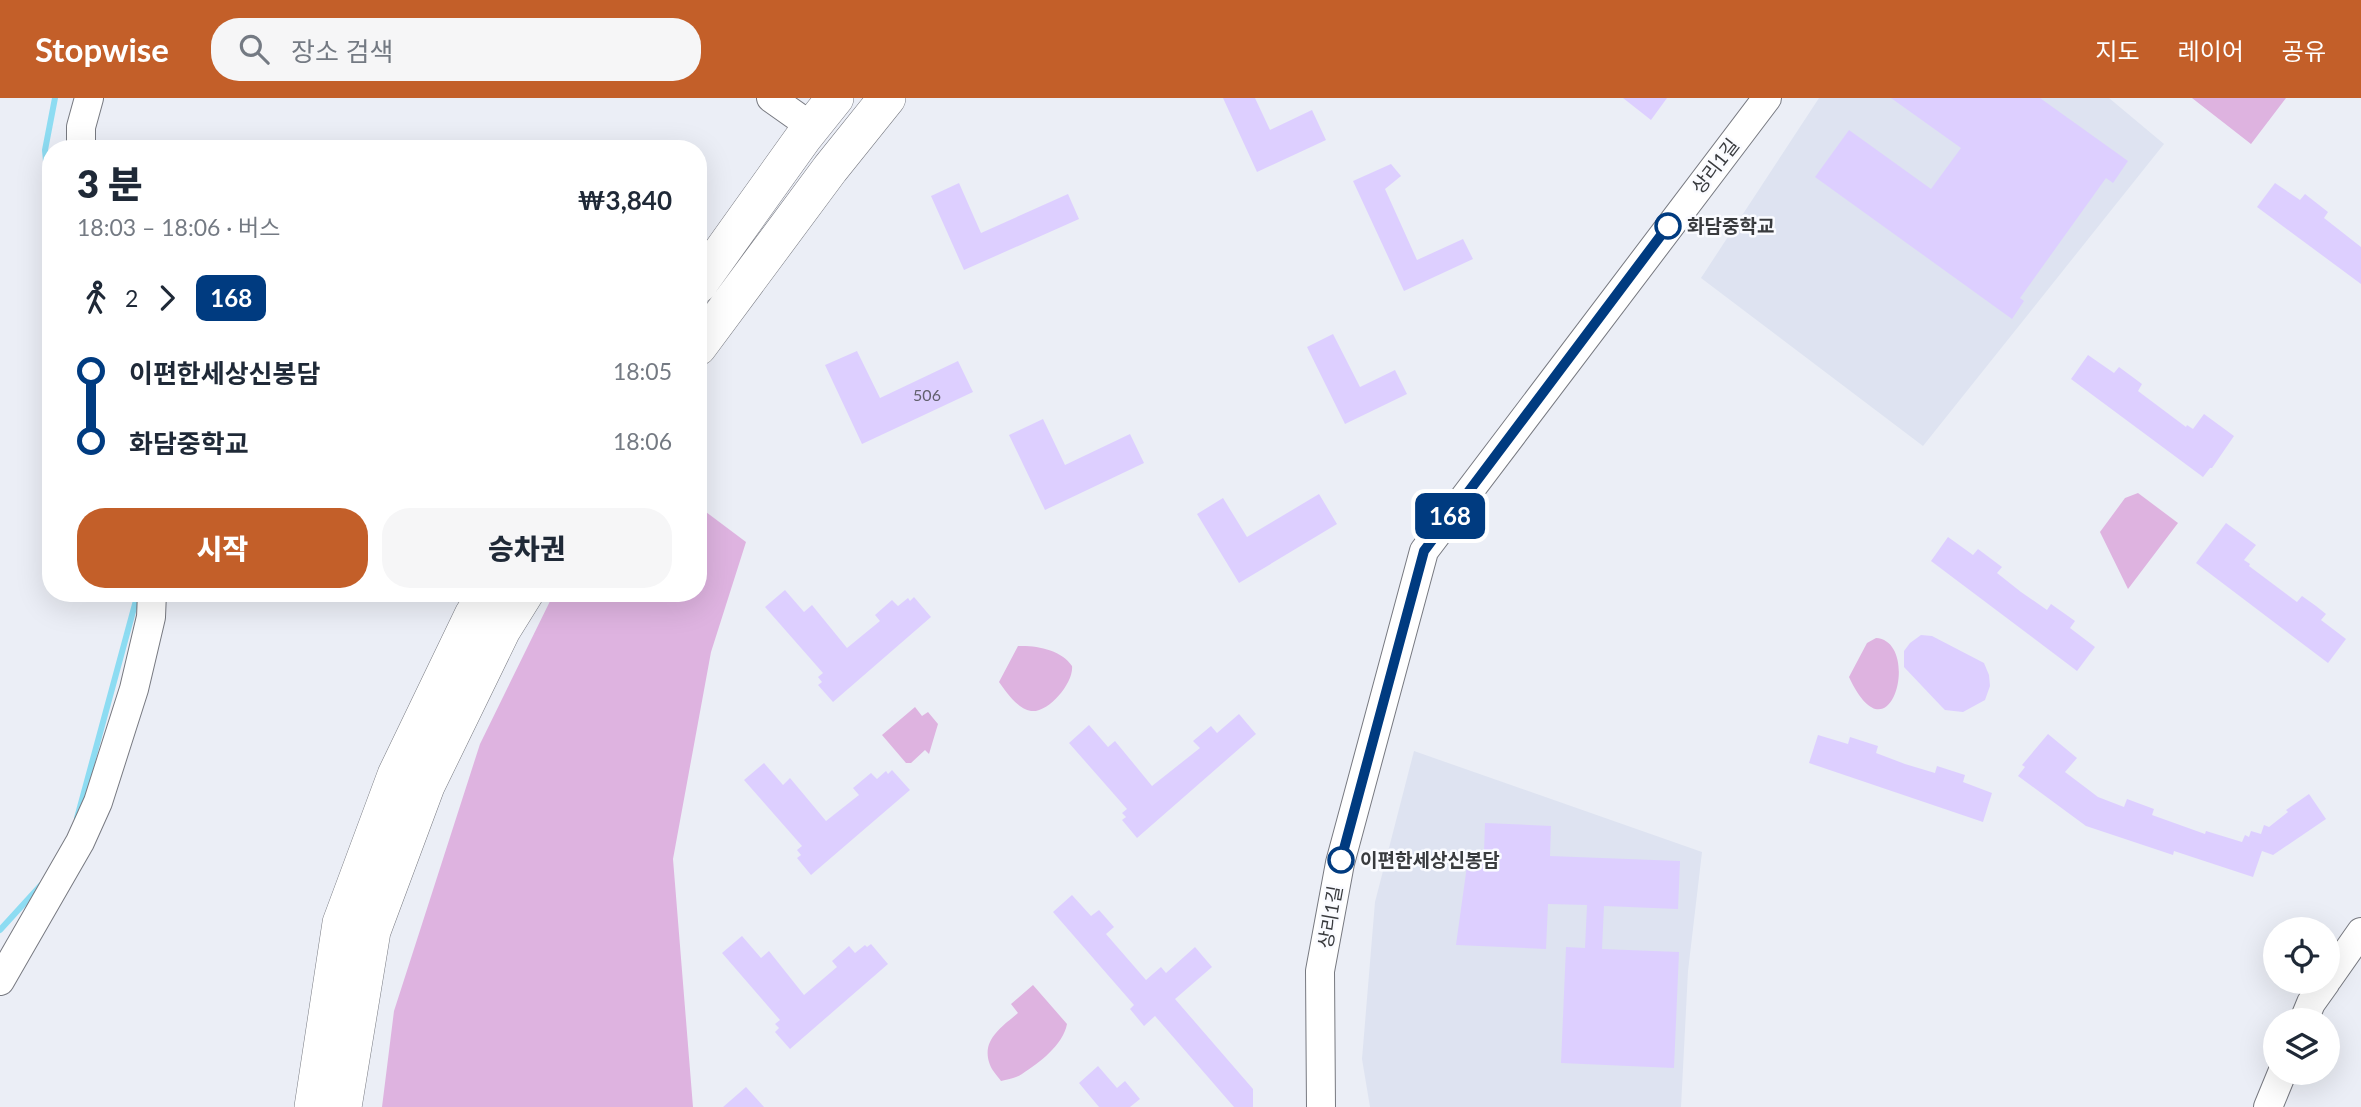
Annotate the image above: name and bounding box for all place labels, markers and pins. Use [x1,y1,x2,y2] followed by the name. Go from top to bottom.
[1655,213,1681,239] marker: 화담중학교
[1687,214,1774,237] place label: 화담중학교
[1328,847,1354,873] marker: 이편한세상신봉담
[1360,848,1500,871] place label: 이편한세상신봉담

